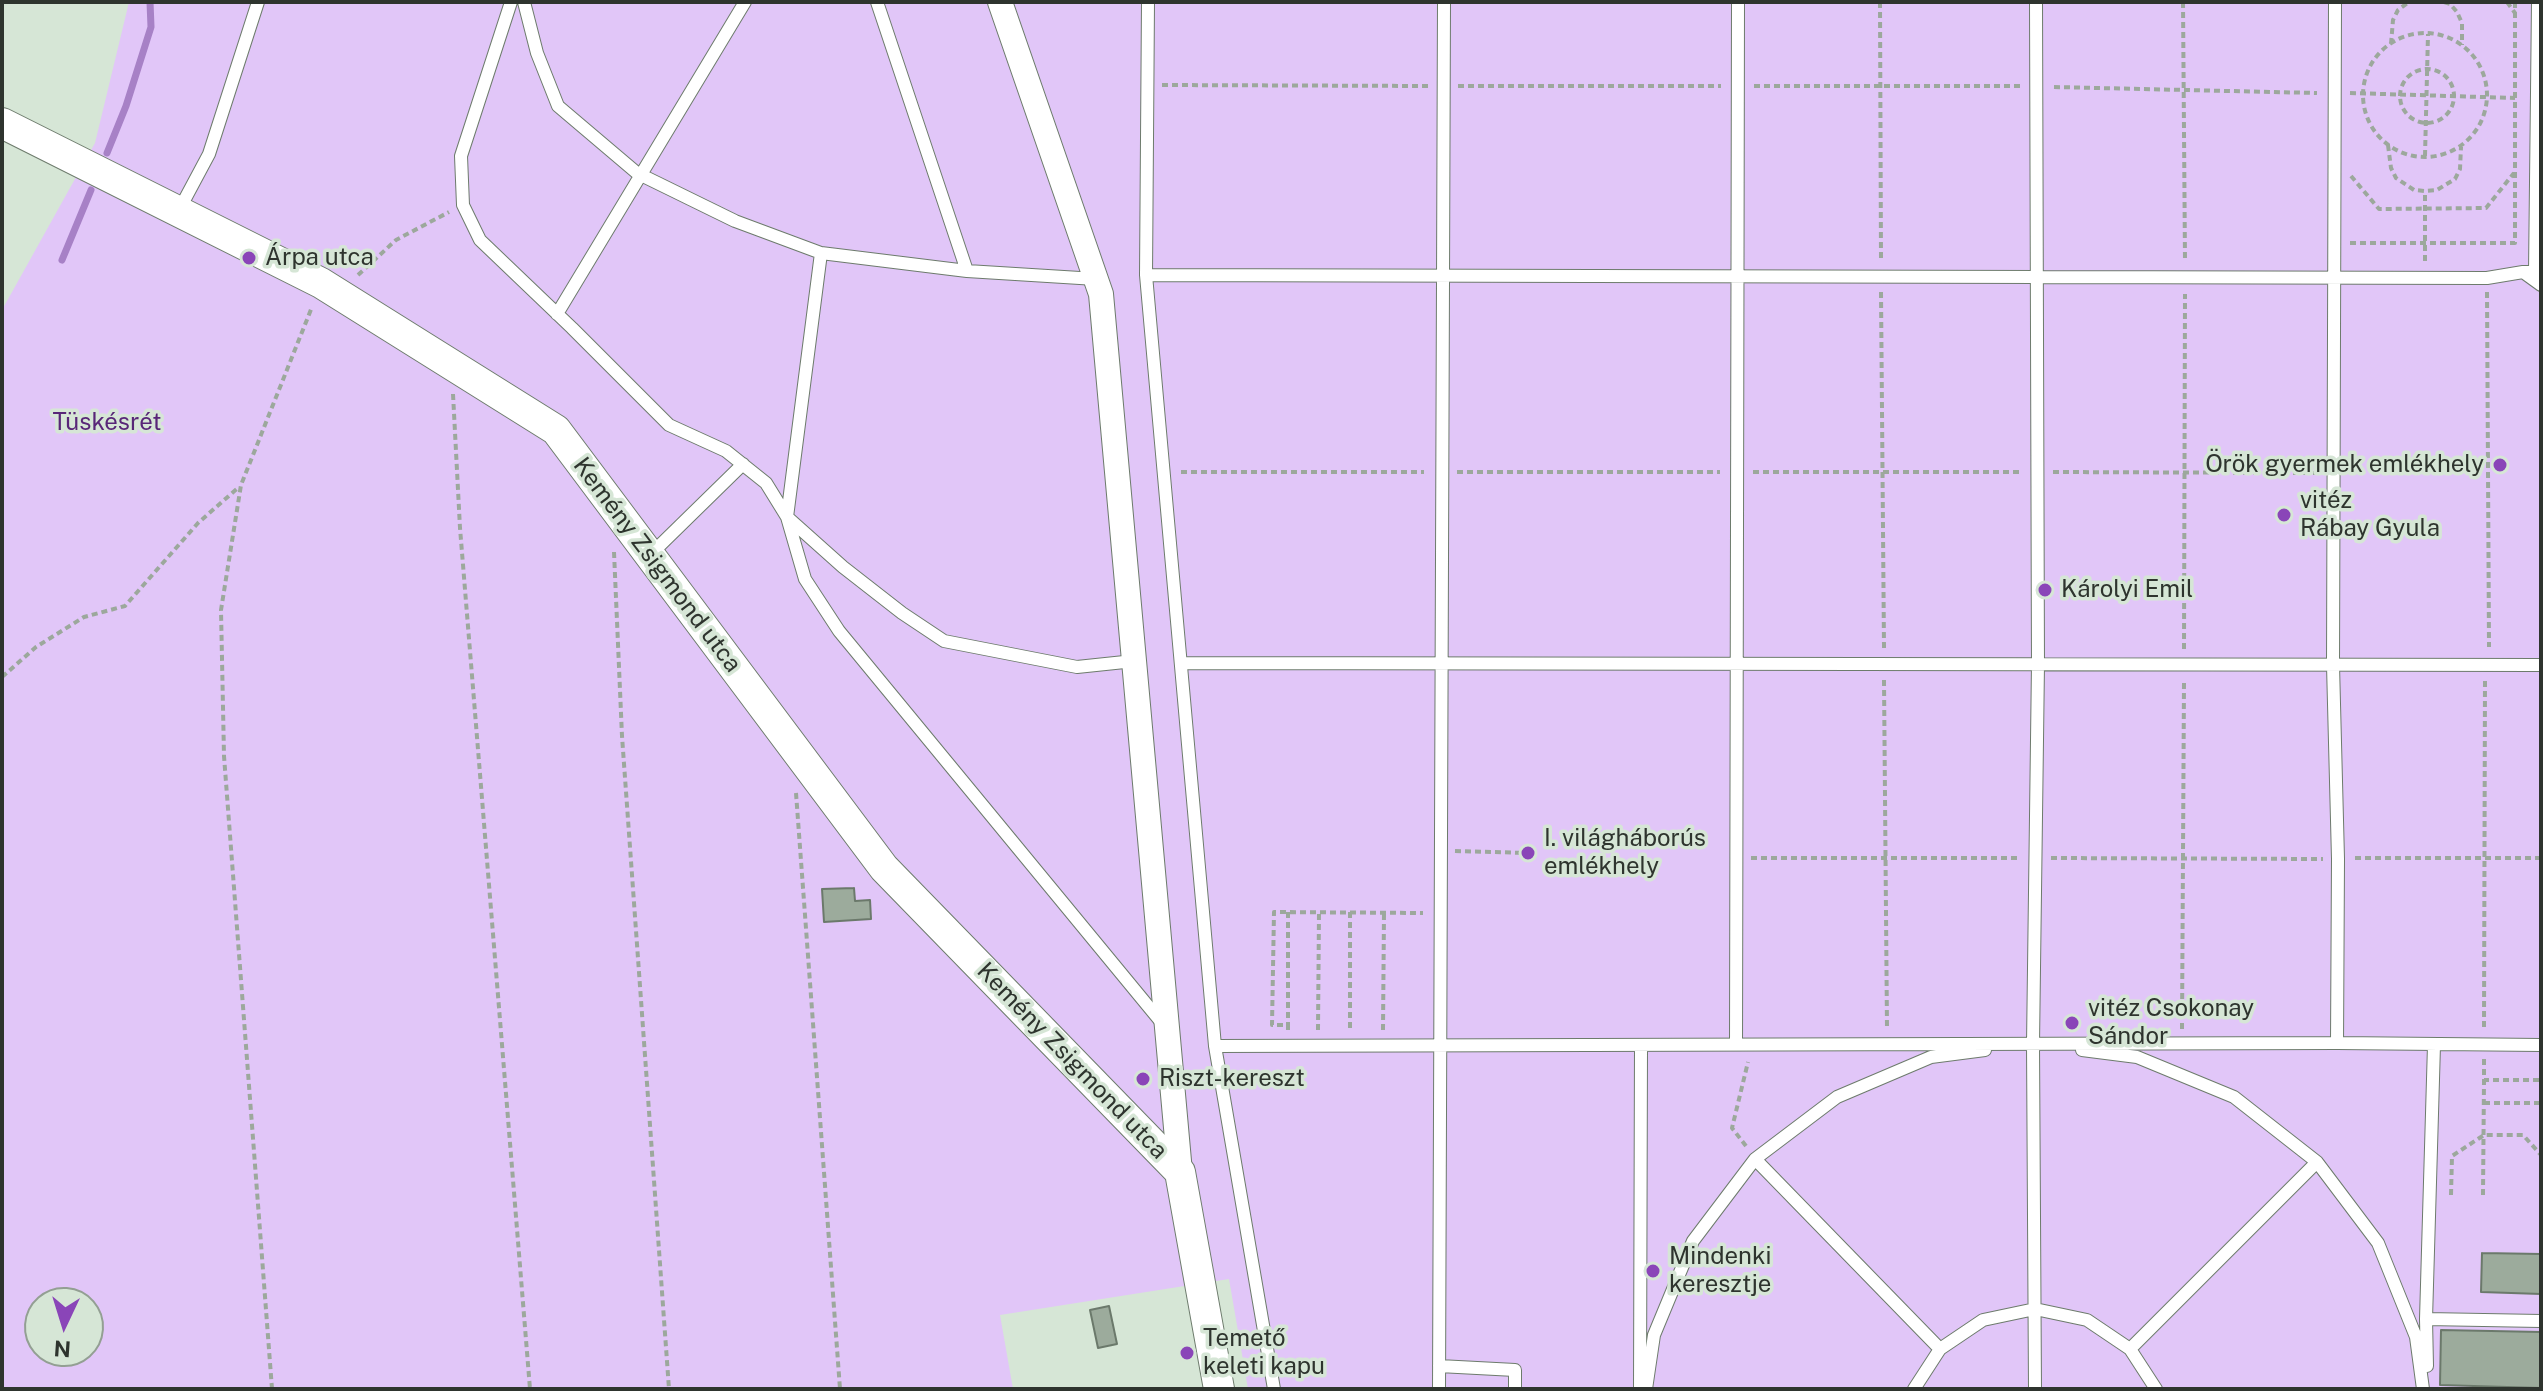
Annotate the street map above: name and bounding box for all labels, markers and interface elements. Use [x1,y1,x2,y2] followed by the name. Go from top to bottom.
[265,244,374,272] place label: Árpa utca
[240,249,258,267] marker: Árpa utca
[52,409,162,437] park label: Tüskésrét
[2205,451,2484,479] place label: Örök gyermek emlékhely
[567,452,747,678] street label: Kemény Zsigmond utca
[2491,456,2509,474] marker: Örök gyermek emlékhely
[2300,487,2440,543] place label: vitéz Rábay Gyula
[2275,506,2293,524] marker: vitéz Rábay Gyula
[2061,576,2193,604] place label: Károlyi Emil
[2036,581,2054,599] marker: Károlyi Emil
[1544,825,1706,881] place label: I. világháborús emlékhely
[1519,844,1537,862] marker: I. világháborús emlékhely
[971,957,1173,1165] street label: Kemény Zsigmond utca
[2088,995,2254,1051] place label: vitéz Csokonay Sándor
[2063,1014,2081,1032] marker: vitéz Csokonay Sándor
[1159,1065,1305,1093] place label: Riszt-kereszt
[1134,1070,1152,1088] marker: Riszt-kereszt
[1669,1243,1771,1299] place label: Mindenki keresztje
[1644,1262,1662,1280] marker: Mindenki keresztje
[24,1287,104,1367] north arrow
[1203,1325,1325,1381] place label: Temető keleti kapu
[53,1335,72,1363] text: N
[1178,1344,1196,1362] marker: Temető keleti kapu

